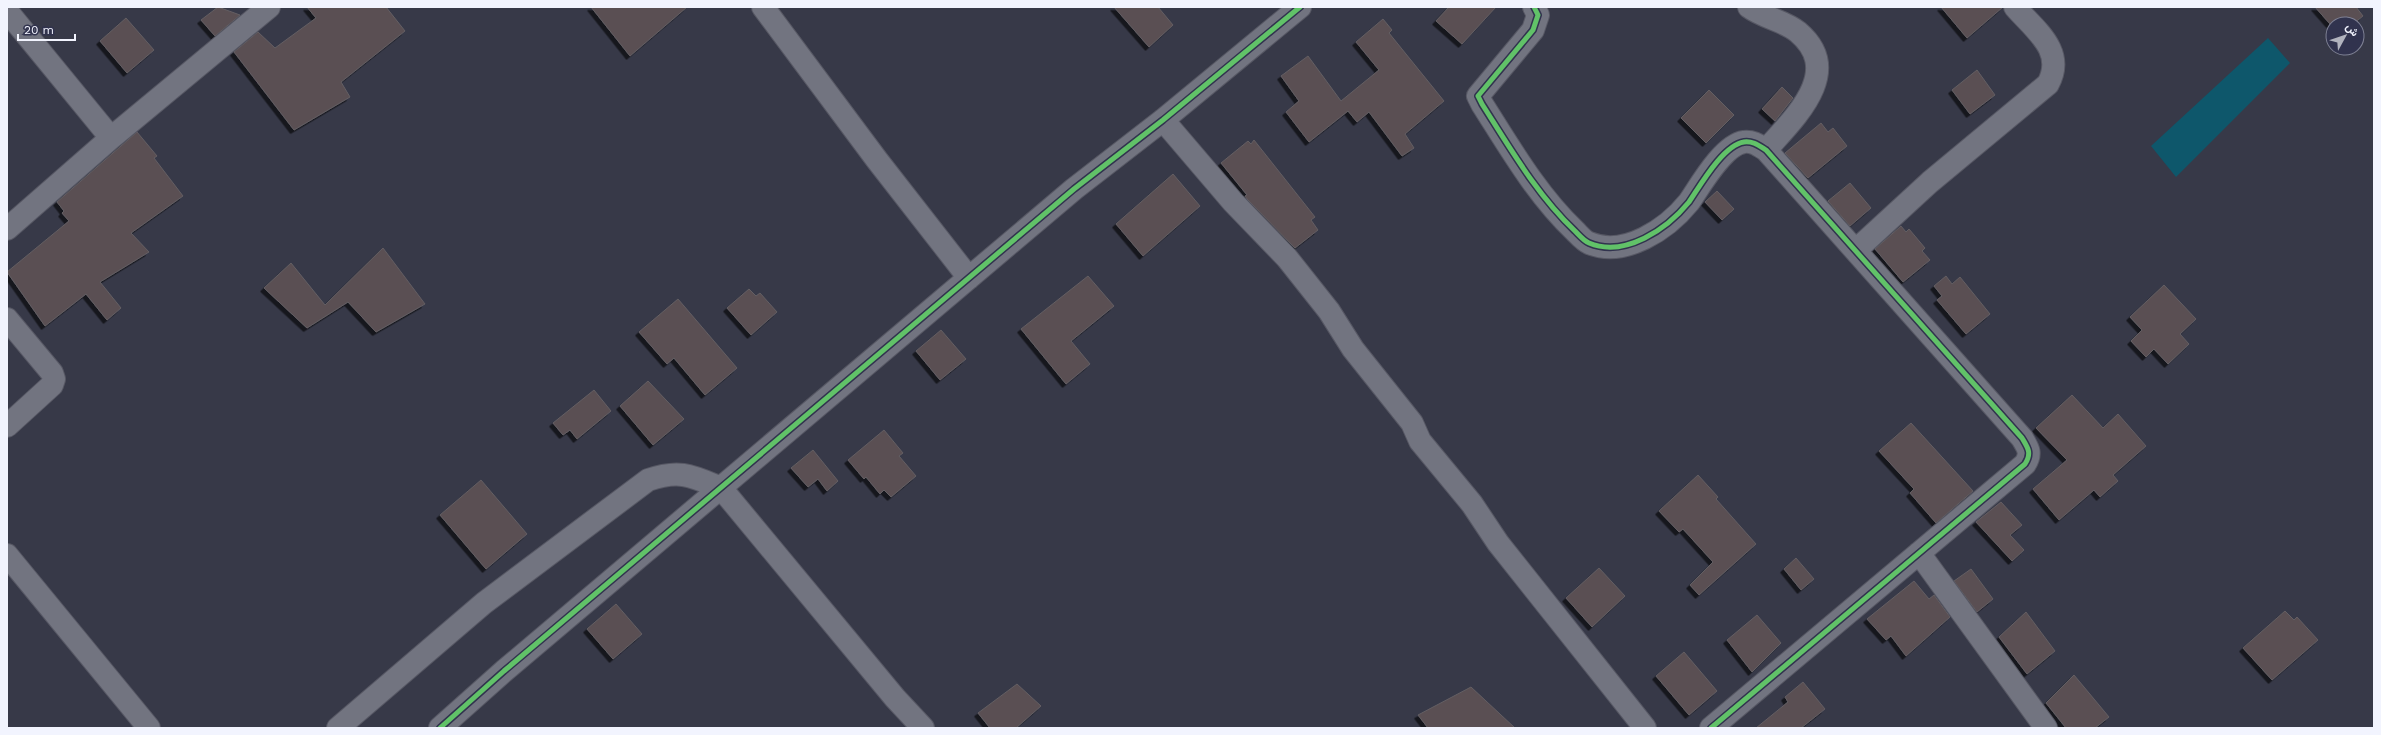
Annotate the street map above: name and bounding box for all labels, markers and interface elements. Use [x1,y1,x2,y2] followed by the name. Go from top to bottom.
[18,16,75,42] scale bar
[2325,16,2365,56] north arrow
[2343,21,2362,39] text: ش
[24,23,54,37] text: 20 m

